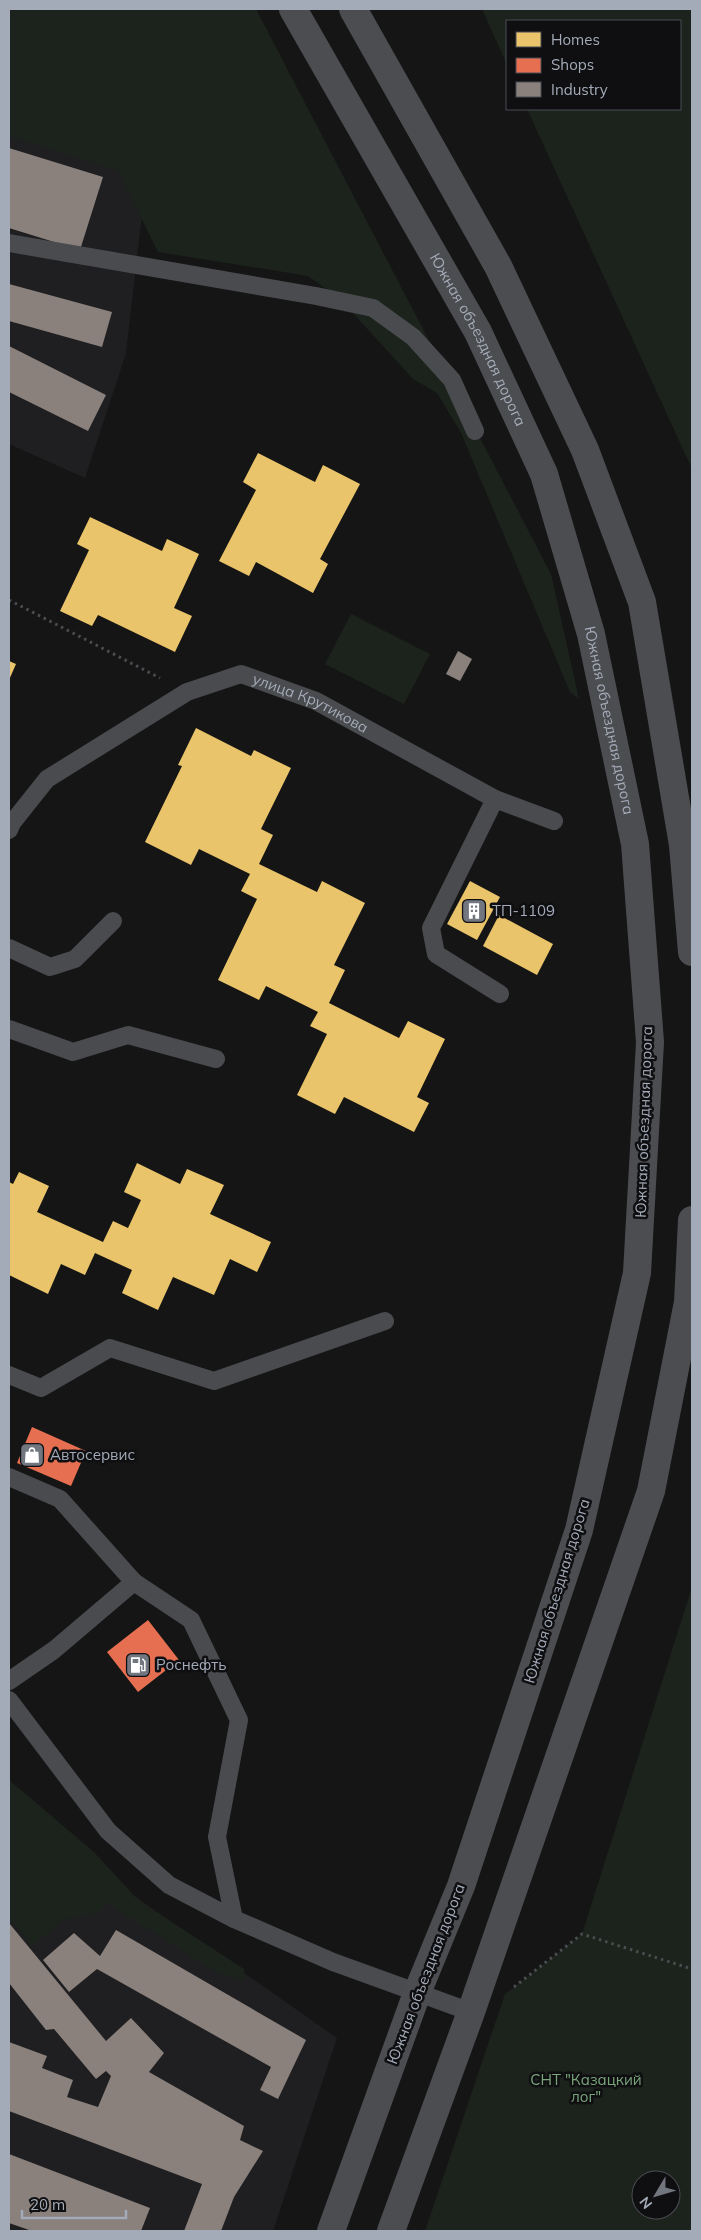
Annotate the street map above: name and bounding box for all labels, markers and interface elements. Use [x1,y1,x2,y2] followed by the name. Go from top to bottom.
[506,20,681,110] legend
[551,30,600,49] text: Homes
[551,55,594,74] text: Shops
[551,80,608,99] text: Industry
[426,250,530,429] street label: Южная объездная дорога
[581,624,639,816] street label: Южная объездная дорога
[250,669,372,737] street label: улица Крутикова
[461,898,487,924] building icon: ТП-1109
[492,901,555,920] place label: ТП-1109
[631,1026,656,1218] street label: Южная объездная дорога
[19,1442,45,1468] shop icon: Автосервис
[50,1445,135,1464] place label: Автосервис
[519,1496,594,1685] street label: Южная объездная дорога
[125,1652,151,1678] fuel station icon: Роснефть
[156,1655,226,1674] place label: Роснефть
[382,1881,469,2067] street label: Южная объездная дорога
[530,2070,642,2106] park label: СНТ "Казацкий лог"
[631,2170,681,2220] north arrow
[22,2188,126,2220] scale bar
[635,2193,656,2213] text: N
[30,2195,65,2214] text: 20 m

